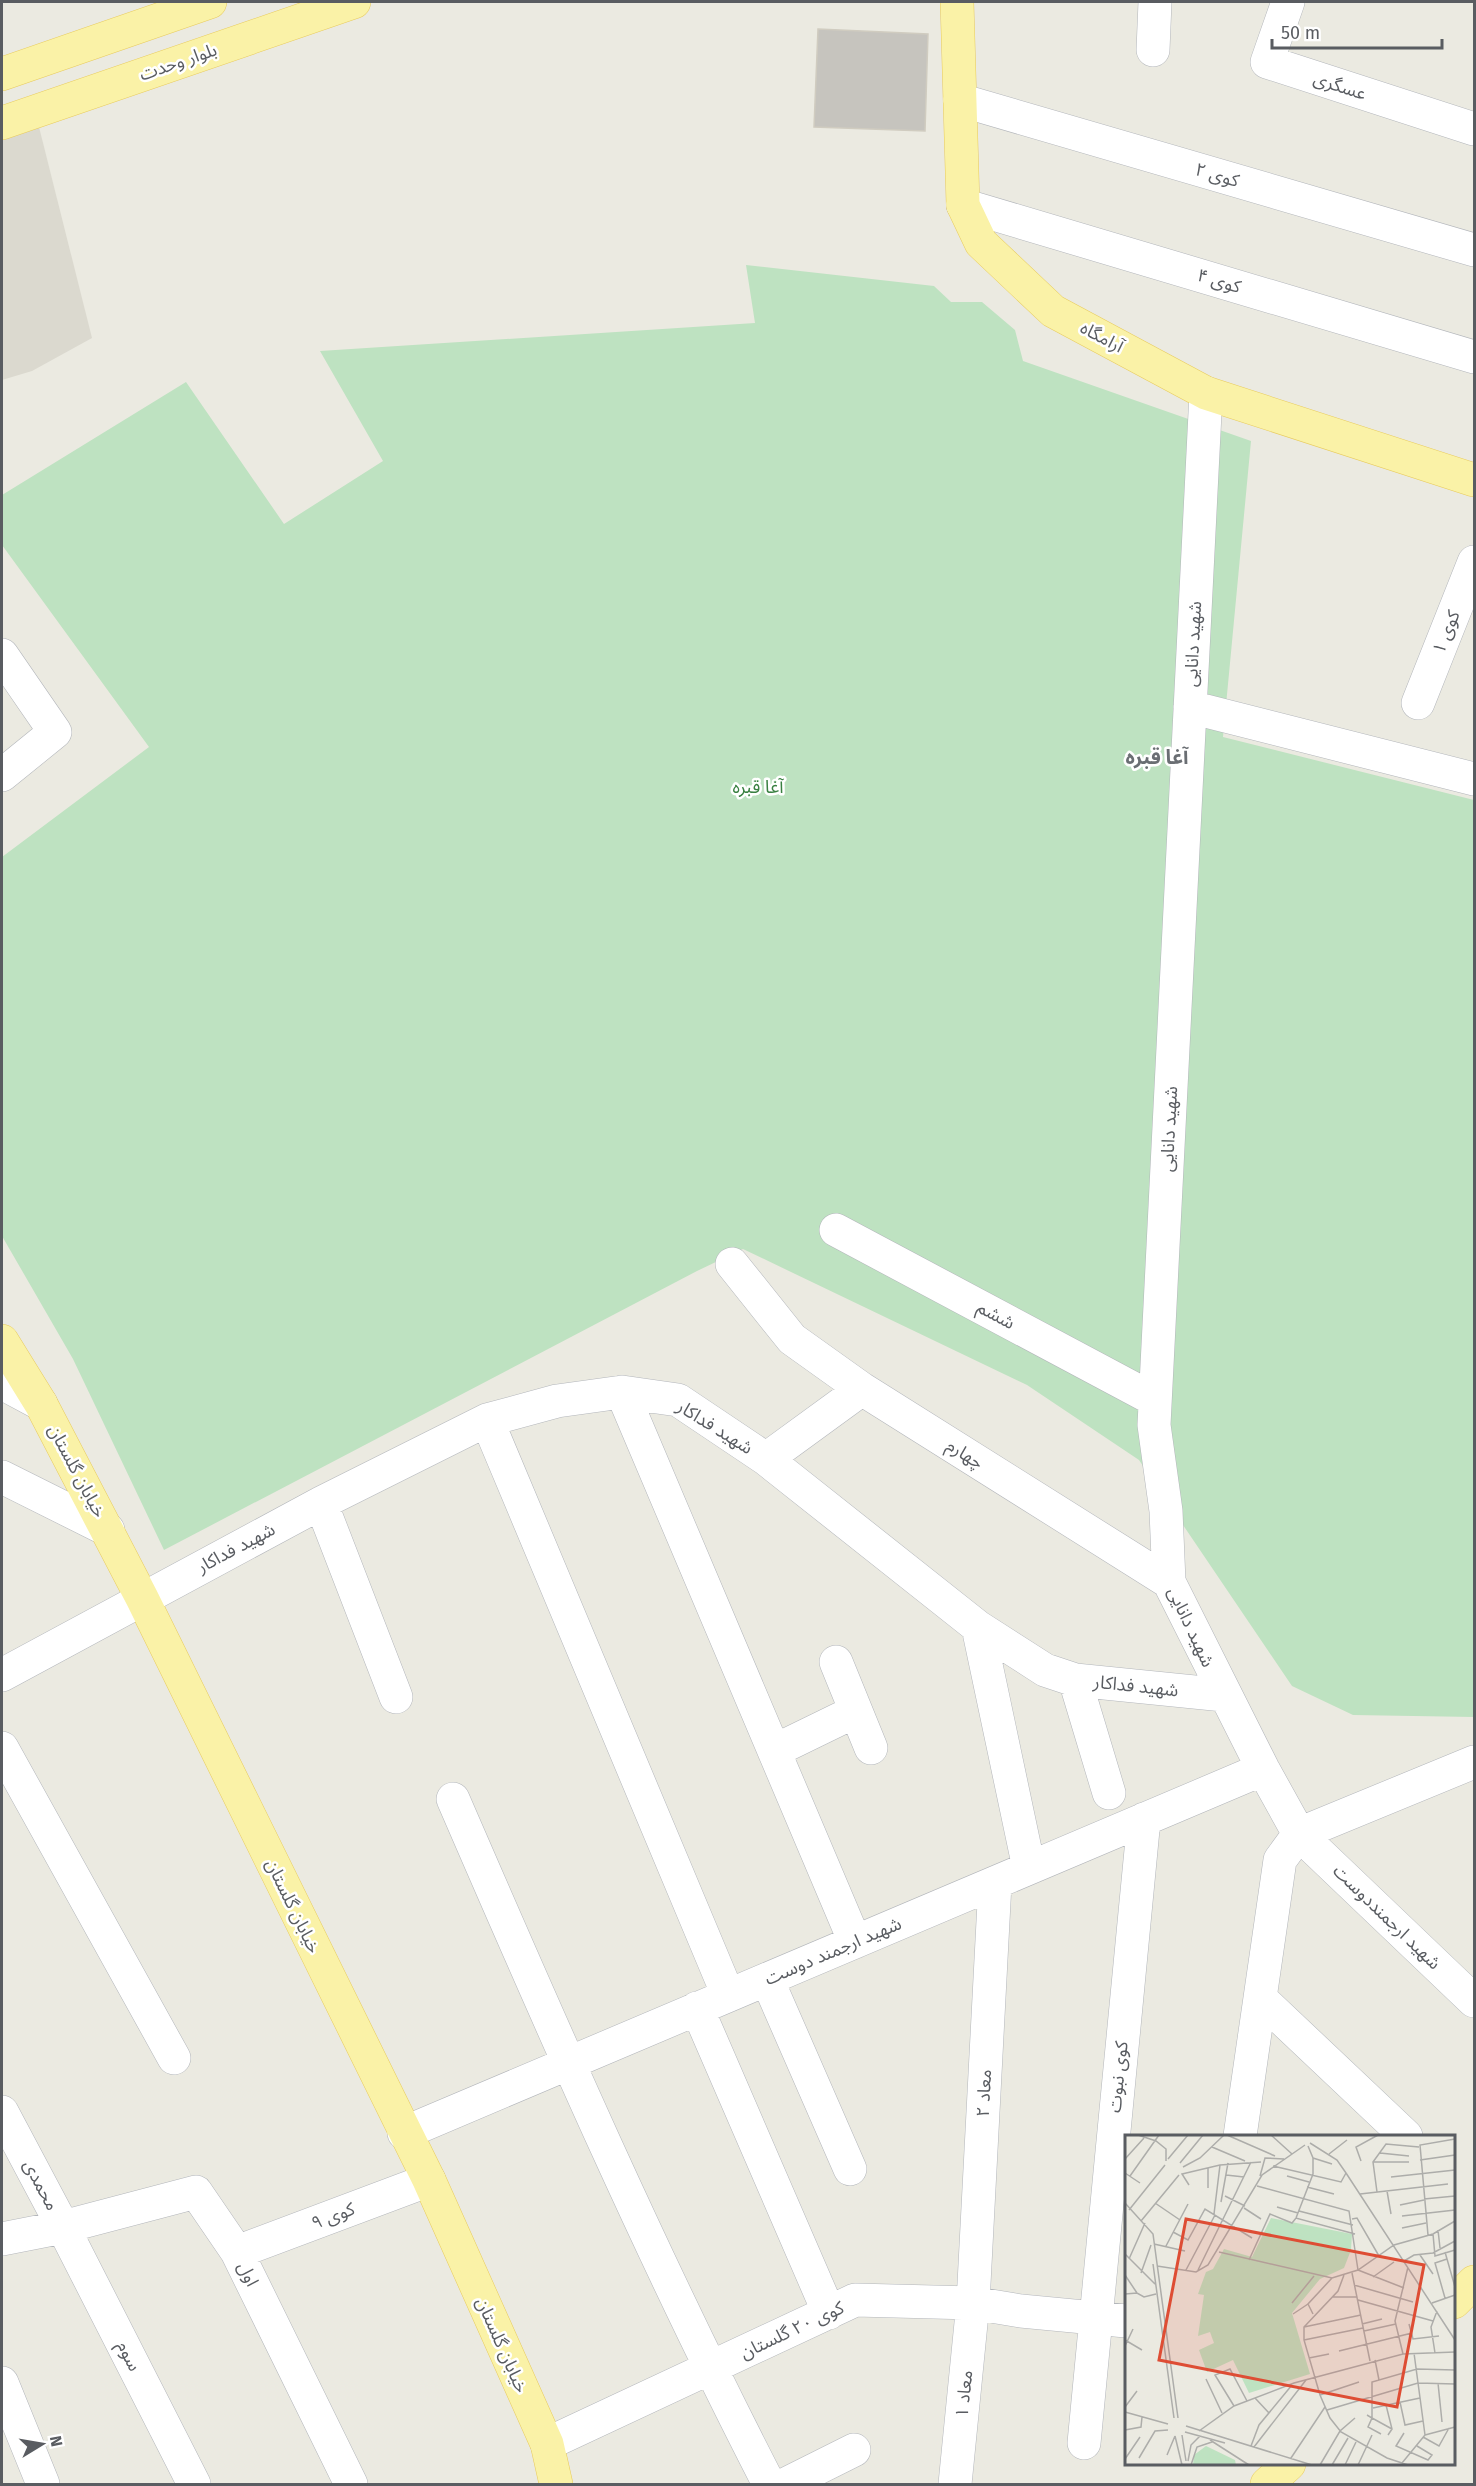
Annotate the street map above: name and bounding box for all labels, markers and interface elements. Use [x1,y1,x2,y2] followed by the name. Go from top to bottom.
[1272,12,1442,50] scale bar
[1281,22,1320,44] text: 50 m
[136,38,220,86] street label: بلوار وحدت
[1311,67,1369,105] street label: عسگری
[1192,158,1242,192] street label: کوی ۲
[1194,264,1244,298] street label: کوی ۴
[1077,317,1128,358] street label: آرامگاه
[1180,601,1206,687] street label: شهید دانایی
[1427,607,1465,657] street label: کوی ۱
[1125,745,1189,769] district label: آغا قبره
[732,776,784,798] park label: آغا قبره
[1156,1086,1182,1172] street label: شهید دانایی
[972,1296,1019,1336] street label: ششم
[672,1394,757,1459] street label: شهید فداکار
[43,1421,111,1521] street label: خیابان گلستان
[941,1434,988,1476] street label: چهارم
[192,1518,279,1578] street label: شهید فداکار
[1163,1583,1219,1671] street label: شهید دانایی
[1091,1670,1180,1701] street label: شهید فداکار
[261,1855,325,1957] street label: خیابان گلستان
[1328,1860,1446,1974] street label: شهید ارجمنددوست
[761,1912,905,1990] street label: شهید ارجمند دوست
[1103,2040,1133,2114] street label: کوی نبوت
[972,2069,996,2117] street label: معاد ۲
[1125,2135,1455,2465] inset map
[18,2156,64,2214] street label: محمدی
[308,2198,358,2234] street label: کوی ۹
[233,2258,263,2290] street label: اول
[471,2294,533,2396] street label: خیابان گلستان
[737,2296,848,2364] street label: کوی ۲۰ گلستان
[109,2337,146,2376] street label: سوم
[951,2369,977,2419] street label: معاد ۱
[12,2414,72,2474] north arrow
[46,2434,67,2448] text: N

